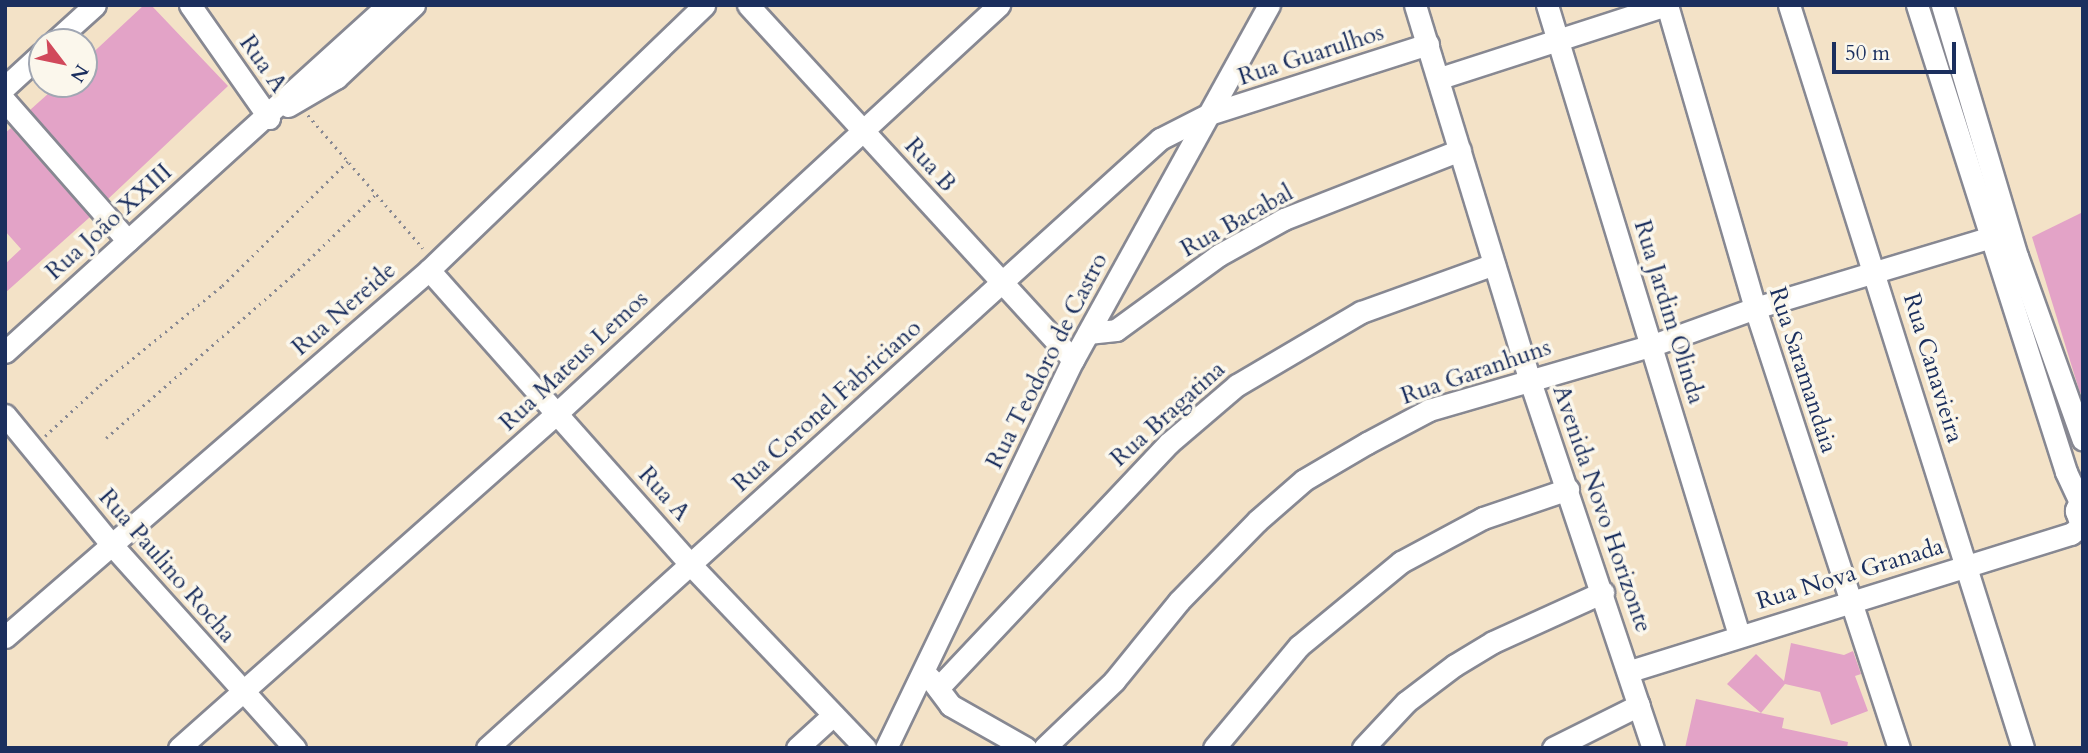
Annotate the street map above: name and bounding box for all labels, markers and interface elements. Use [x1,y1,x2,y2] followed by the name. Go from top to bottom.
[1235,18,1387,92] street label: Rua Guarulhos
[28,28,98,98] north arrow
[1836,28,1960,72] scale bar
[233,30,293,98] street label: Rua A
[1845,39,1890,68] text: 50 m
[64,59,95,87] text: N
[898,132,962,198] street label: Rua B
[40,158,178,286] street label: Rua João XXIII
[1176,178,1298,264] street label: Rua Bacabal
[1627,217,1711,407] street label: Rua Jardim Olinda
[980,248,1114,474] street label: Rua Teodoro de Castro
[286,256,402,362] street label: Rua Nereide
[1763,283,1843,457] street label: Rua Saramandaia
[494,285,654,437] street label: Rua Mateus Lemos
[1897,290,1969,446] street label: Rua Canavieira
[727,314,927,498] street label: Rua Coronel Fabriciano
[1397,333,1555,411] street label: Rua Garanhuns
[1105,355,1231,473] street label: Rua Bragatina
[1546,382,1658,636] street label: Avenida Novo Horizonte
[632,461,696,527] street label: Rua A
[92,483,242,649] street label: Rua Paulino Rocha
[1753,532,1947,616] street label: Rua Nova Granada

